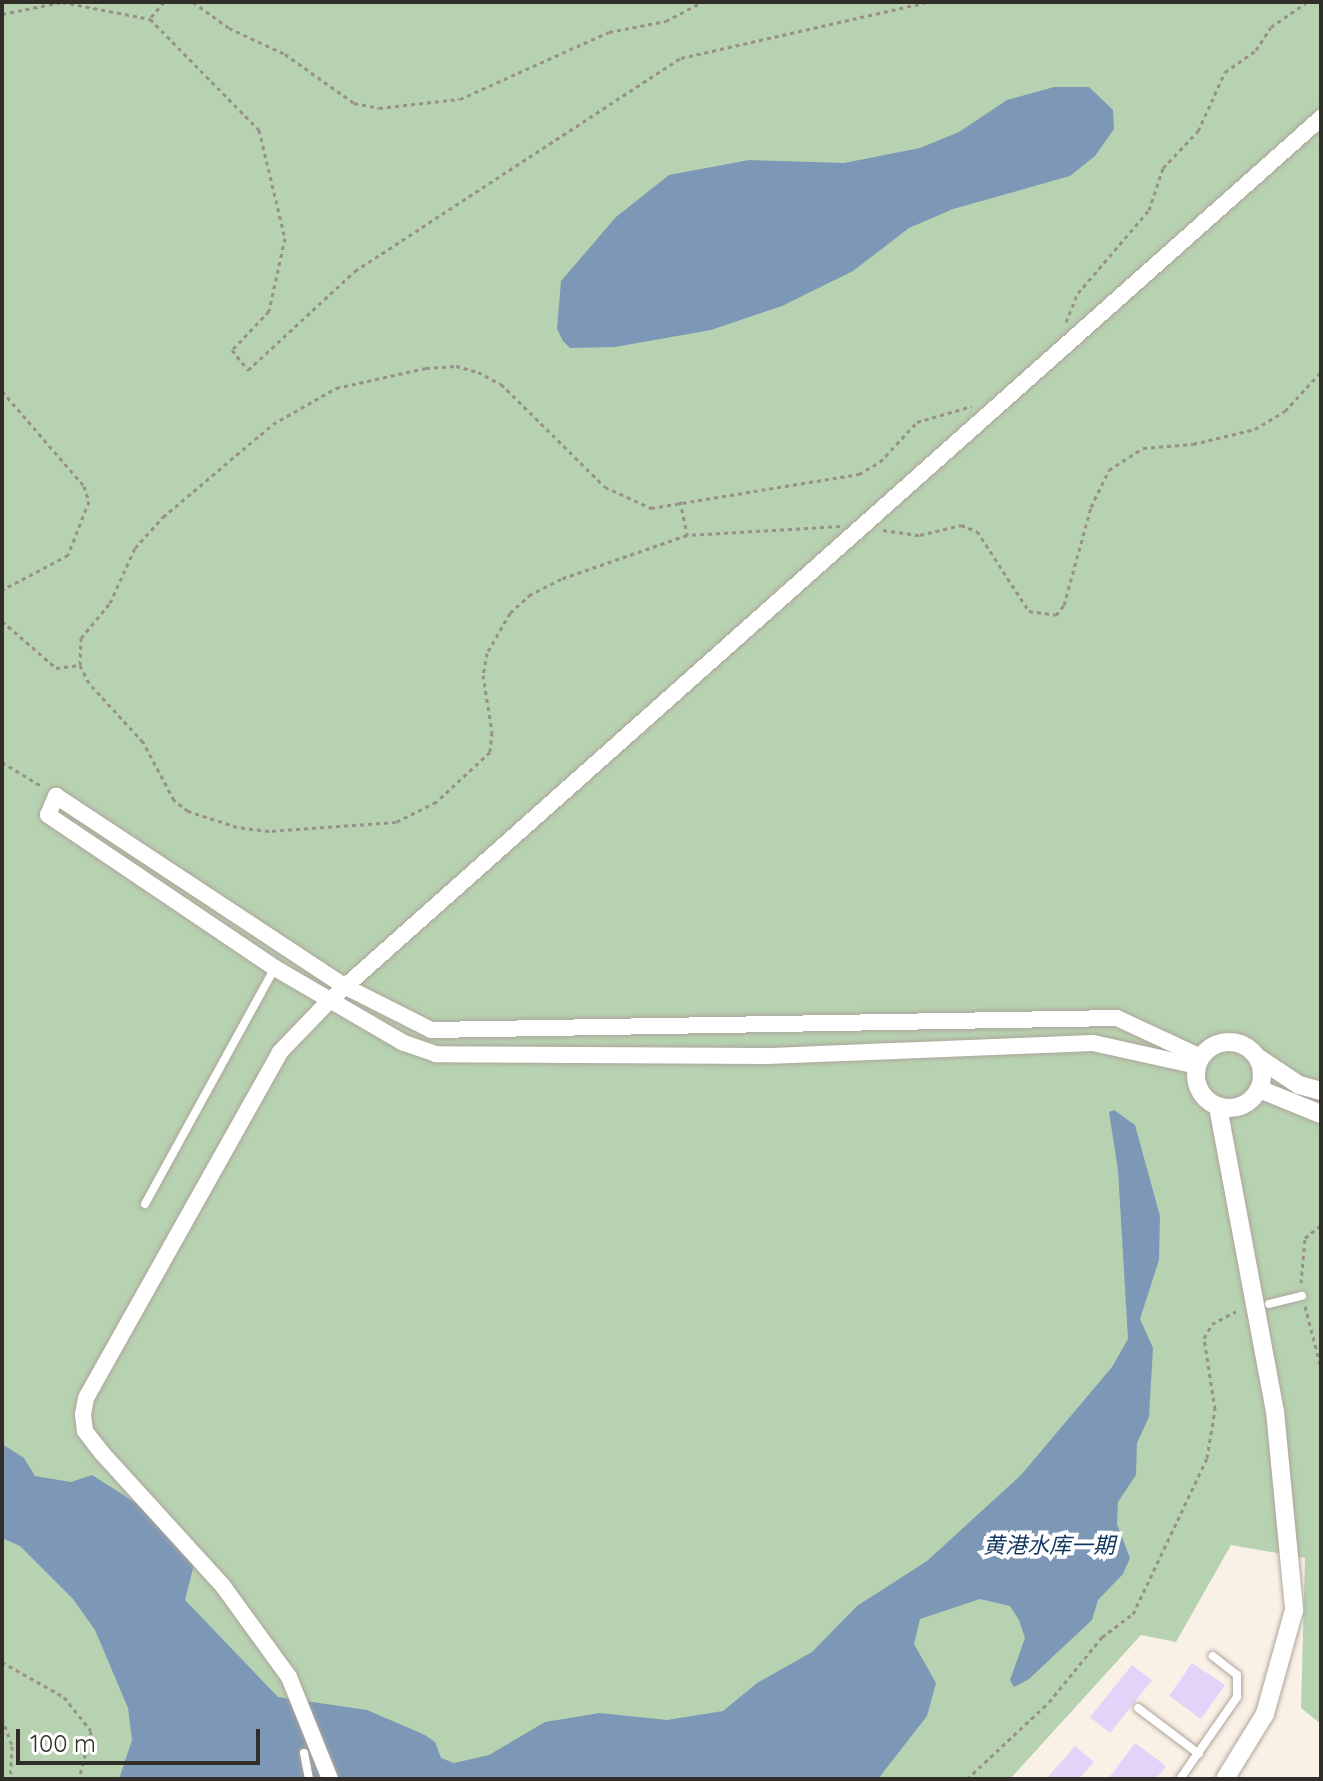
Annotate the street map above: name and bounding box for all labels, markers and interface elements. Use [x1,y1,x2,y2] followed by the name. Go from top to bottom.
[983,1533,1115,1559] water label: 黄港水库一期
[20,1713,264,1763] scale bar
[30,1728,96,1758] text: 100 m

